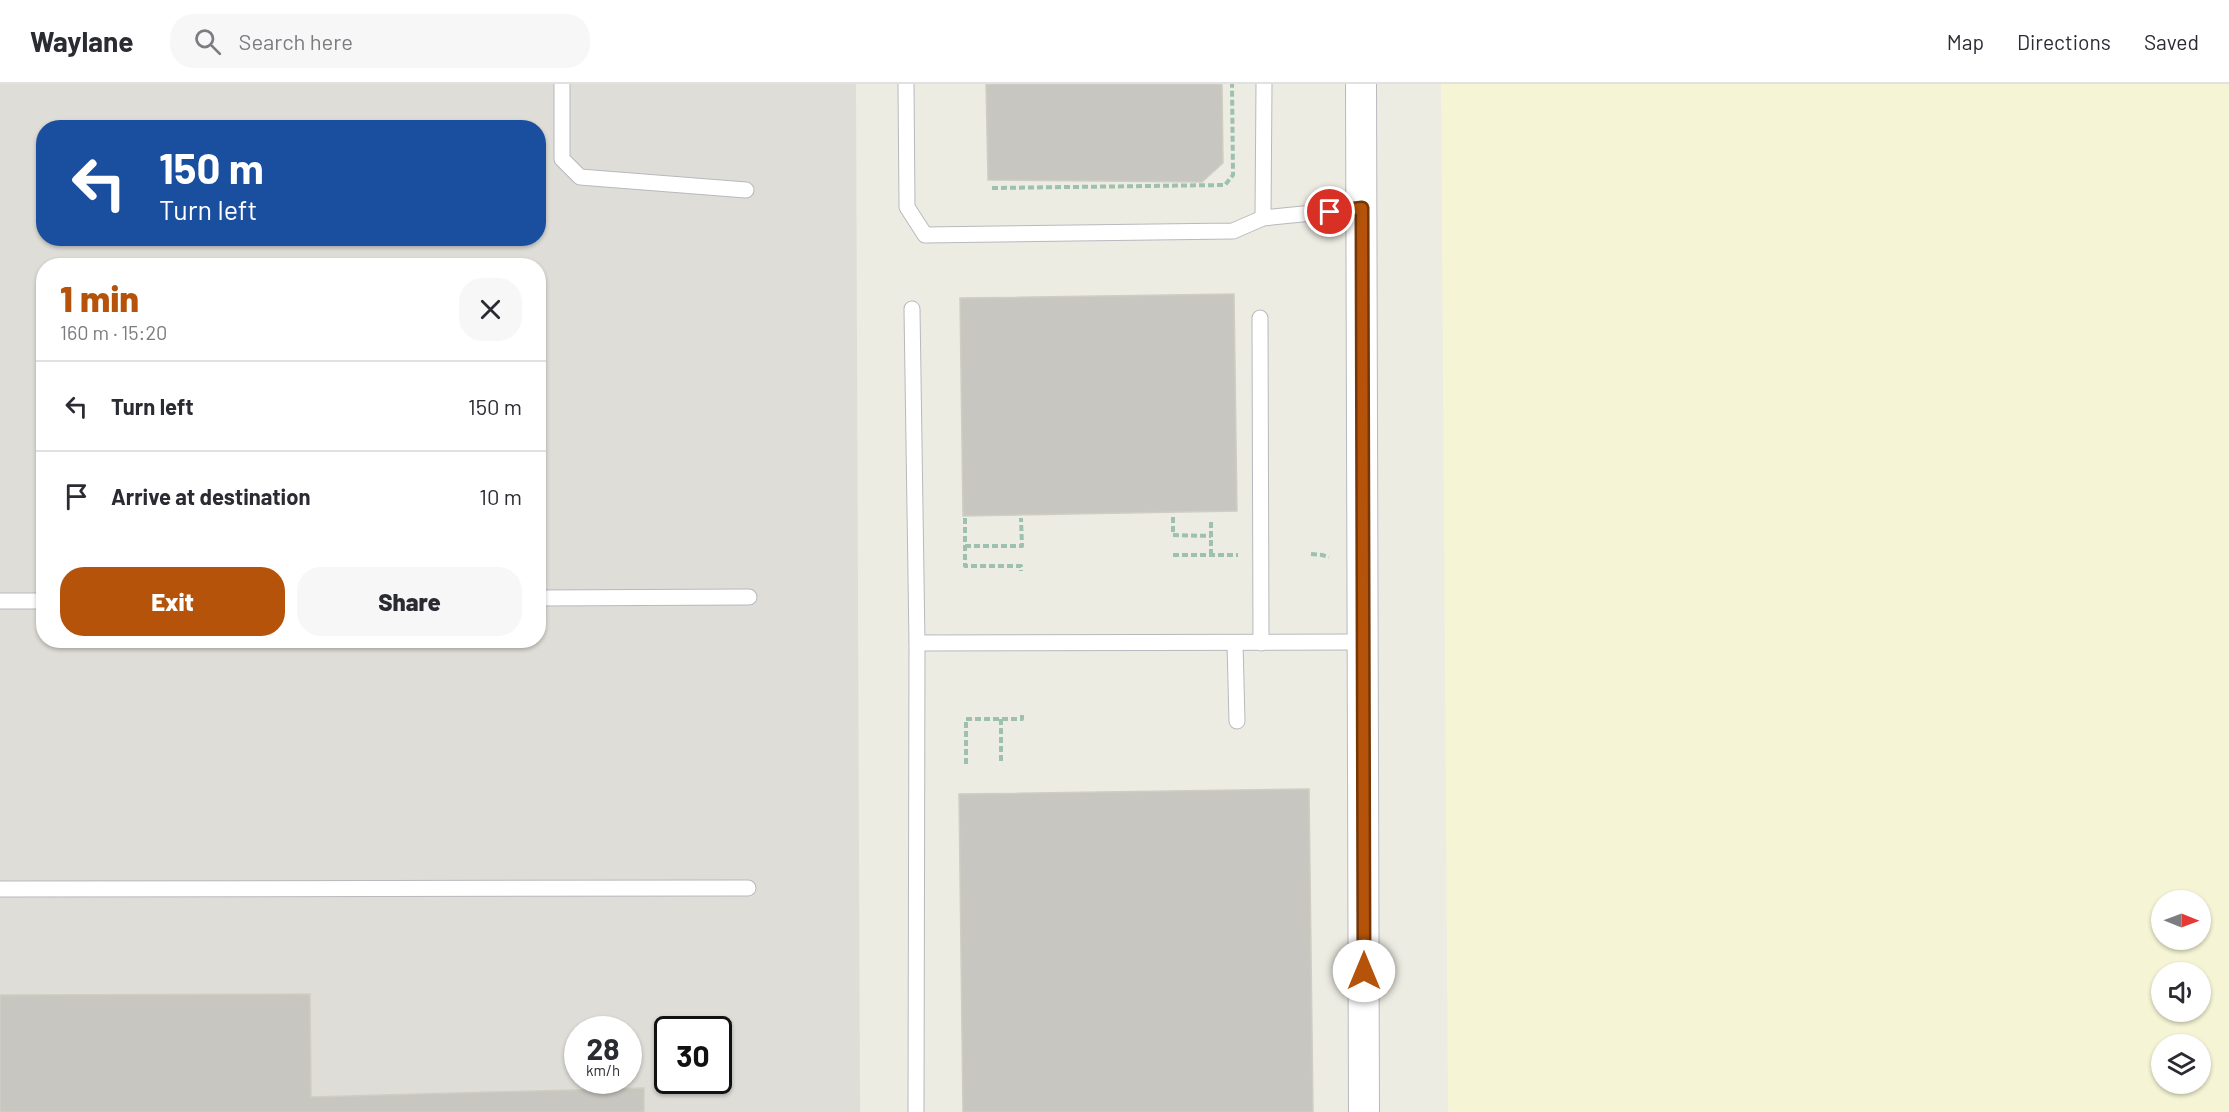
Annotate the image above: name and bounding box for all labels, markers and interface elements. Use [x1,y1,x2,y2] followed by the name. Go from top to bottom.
[170,14,590,68] search box
[30,24,134,58] text: Waylane
[191,25,224,58] icon: search
[239,28,353,54] text: Search here
[1947,29,1984,54] text: Map
[2017,29,2111,54] text: Directions
[2144,29,2199,54] text: Saved
[159,142,264,192] text: 150 m
[60,144,138,222] icon: left
[1304,186,1355,237] pin
[159,193,257,225] text: Turn left
[1313,195,1346,228] icon: arrive
[60,276,139,319] text: 1 min
[459,278,522,341] button: close
[60,320,167,344] text: 160 m · 15:20
[60,390,93,423] icon: left
[111,393,194,419] text: Turn left
[468,393,522,419] text: 150 m
[60,480,93,513] icon: arrive
[111,483,310,509] text: Arrive at destination
[479,483,522,509] text: 10 m
[60,567,285,636] button: Exit
[297,567,522,636] button: Share
[2151,890,2211,950] north arrow
[2151,890,2211,1094] map controls
[1332,939,1396,1003] position arrow
[2151,962,2211,1022] button: sound
[654,1016,732,1094] speed limit sign: 30
[586,1030,620,1066] text: 28
[2151,1034,2211,1094] button: layers
[586,1061,620,1079] text: km/h

